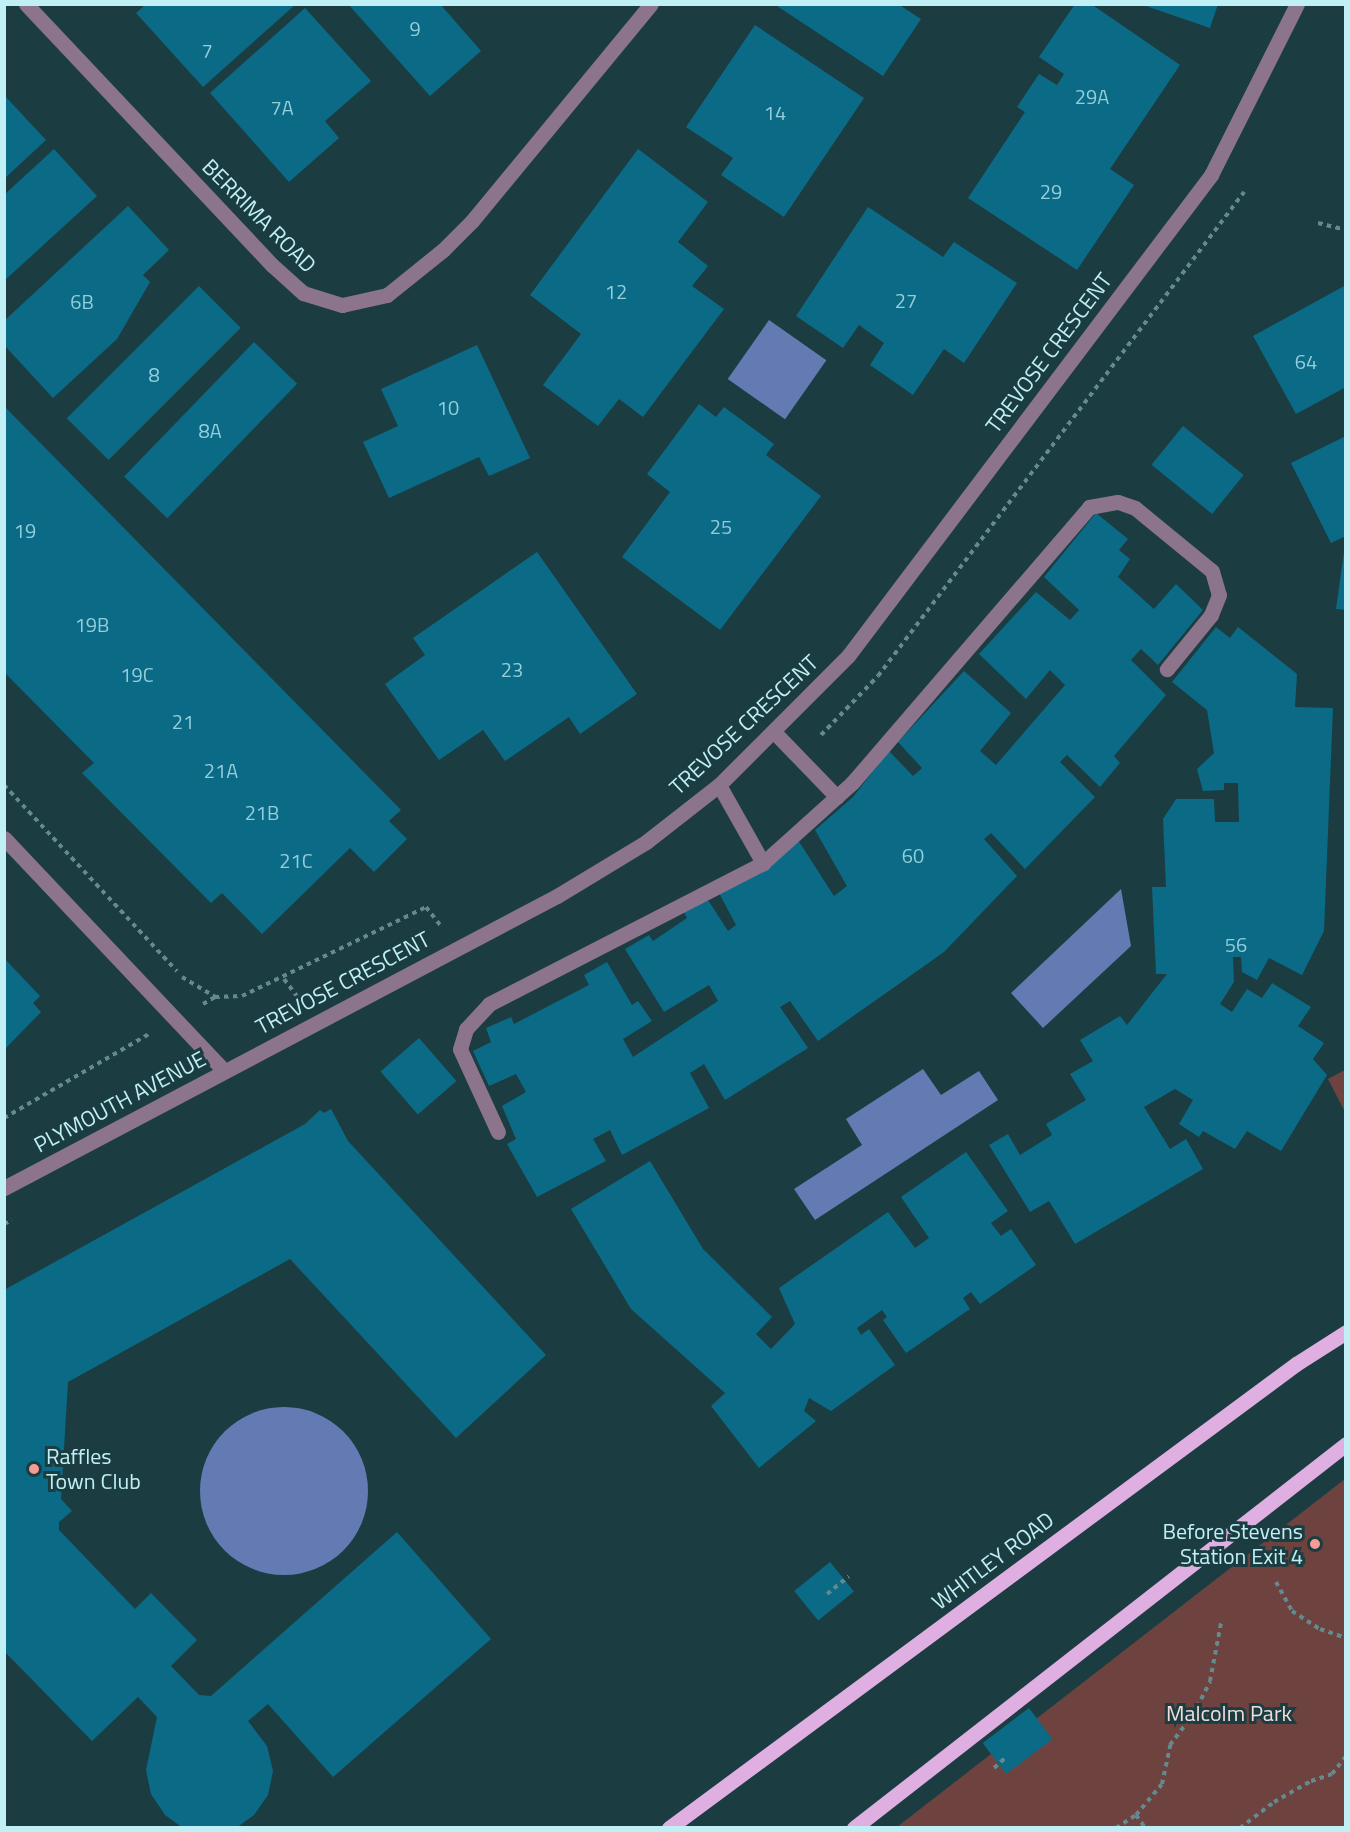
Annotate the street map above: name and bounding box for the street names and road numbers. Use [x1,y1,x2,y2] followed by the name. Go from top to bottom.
[197,154,321,278] street label: BERRIMA ROAD
[980,268,1118,438] street label: TREVOSE CRESCENT
[664,649,824,801] street label: TREVOSE CRESCENT
[251,926,435,1040] street label: TREVOSE CRESCENT
[30,1046,210,1158] street label: PLYMOUTH AVENUE
[927,1507,1059,1615] street label: WHITLEY ROAD

